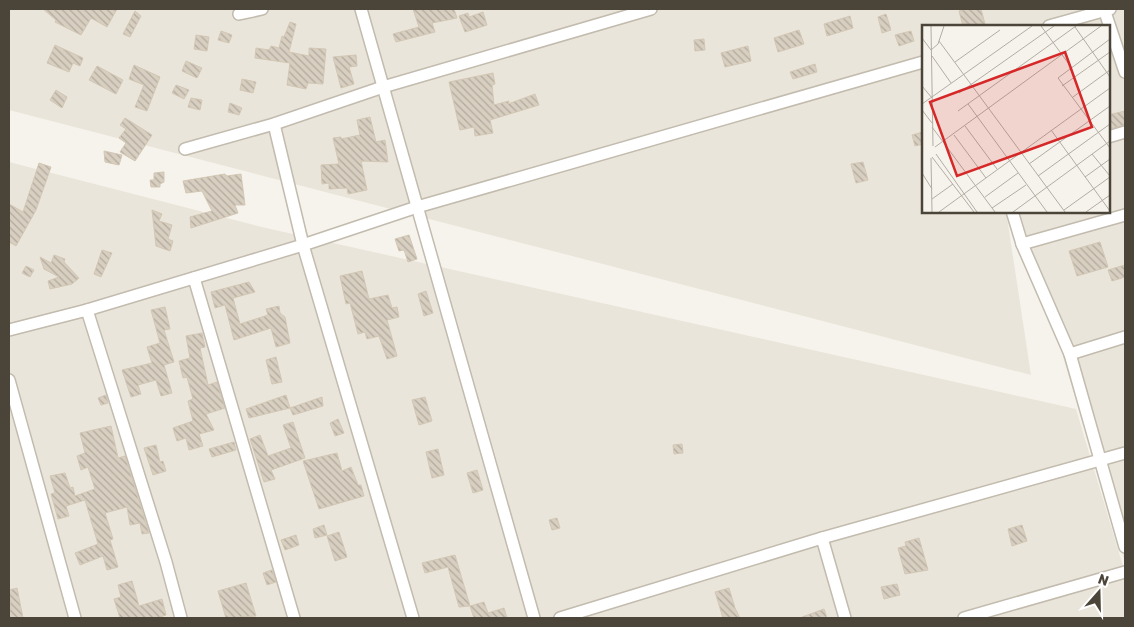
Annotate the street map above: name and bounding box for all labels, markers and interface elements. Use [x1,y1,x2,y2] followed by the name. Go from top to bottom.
[922,25,1109,212] inset map
[1074,567,1124,617] north arrow
[1096,571,1111,590] text: N

